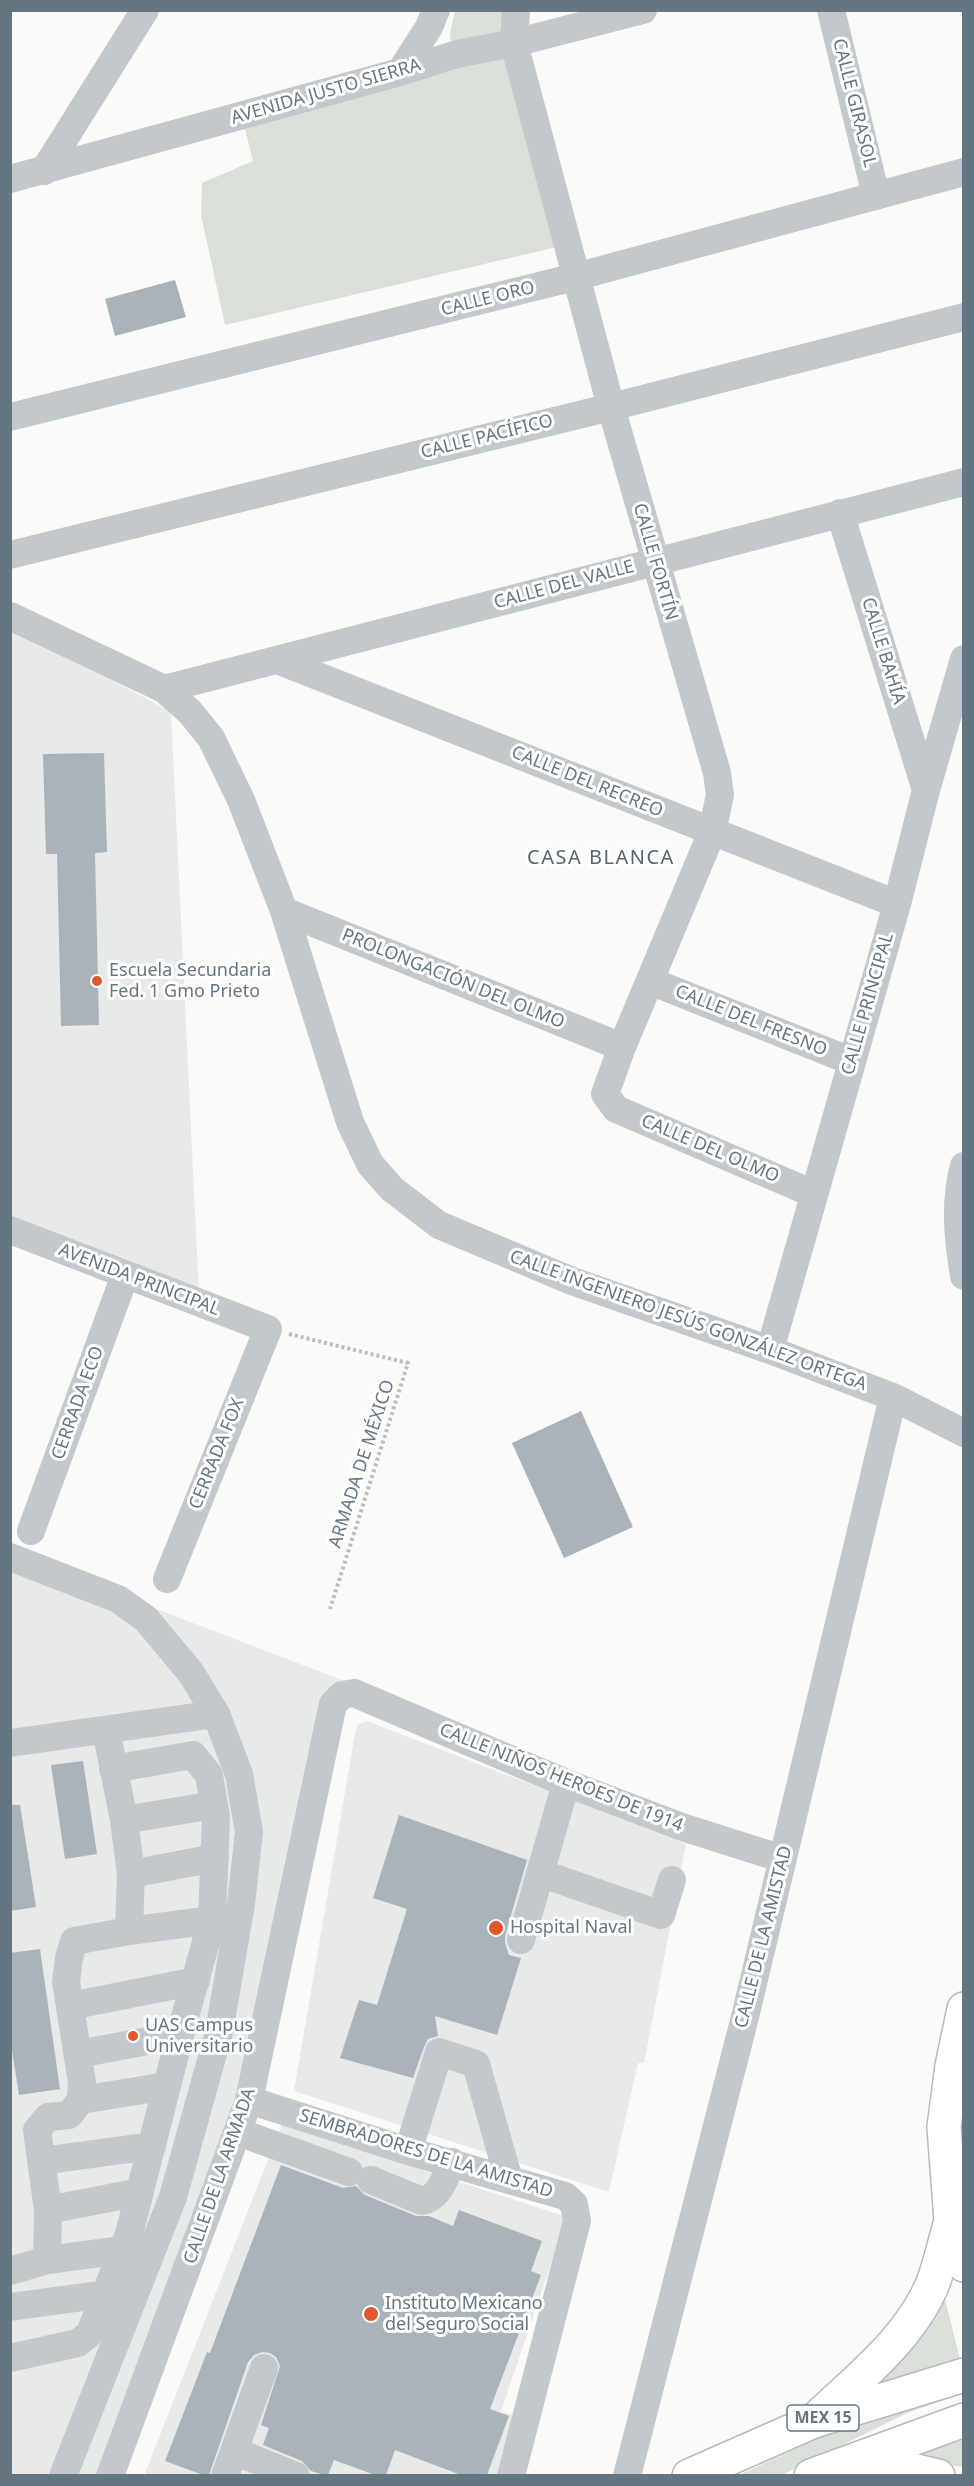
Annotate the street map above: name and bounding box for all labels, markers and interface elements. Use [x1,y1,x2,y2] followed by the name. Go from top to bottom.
[828,36,880,170] street label: CALLE GIRASOL
[229,55,423,129] street label: AVENIDA JUSTO SIERRA
[439,277,537,321] street label: CALLE ORO
[419,410,555,464] street label: CALLE PACÍFICO
[628,501,682,623] street label: CALLE FORTÍN
[492,556,636,614] street label: CALLE DEL VALLE
[857,595,909,707] street label: CALLE BAHÍA
[508,742,666,822] street label: CALLE DEL RECREO
[527,846,675,870] district label: CASA BLANCA
[339,924,567,1034] street label: PROLONGACIÓN DEL OLMO
[837,931,899,1077] street label: CALLE PRINCIPAL
[109,960,271,1002] place label: Escuela Secundaria Fed. 1 Gmo Prieto
[90,974,104,988] marker: Escuela Secundaria Fed. 1 Gmo Prieto
[672,981,830,1061] street label: CALLE DEL FRESNO
[638,1110,782,1188] street label: CALLE DEL OLMO
[55,1239,223,1321] street label: AVENIDA PRINCIPAL
[506,1246,870,1396] street label: CALLE INGENIERO JESÚS GONZÁLEZ ORTEGA
[47,1343,109,1463] street label: CERRADA ECO
[325,1377,399,1551] street label: ARMADA DE MÉXICO
[185,1395,249,1513] street label: CERRADA FOX
[436,1719,686,1837] street label: CALLE NIÑOS HEROES DE 1914
[731,1844,797,2030] street label: CALLE DE LA AMISTAD
[510,1917,632,1939] place label: Hospital Naval
[487,1919,505,1937] marker: Hospital Naval
[145,2015,253,2058] place label: UAS Campus Universitario
[126,2029,140,2043] marker: UAS Campus Universitario
[180,2085,260,2267] street label: CALLE DE LA ARMADA
[297,2105,555,2203] street label: SEMBRADORES DE LA AMISTAD
[385,2293,543,2336] place label: Instituto Mexicano del Seguro Social
[362,2305,380,2323] marker: Instituto Mexicano del Seguro Social
[787,2405,859,2431] road number: MEX 15

